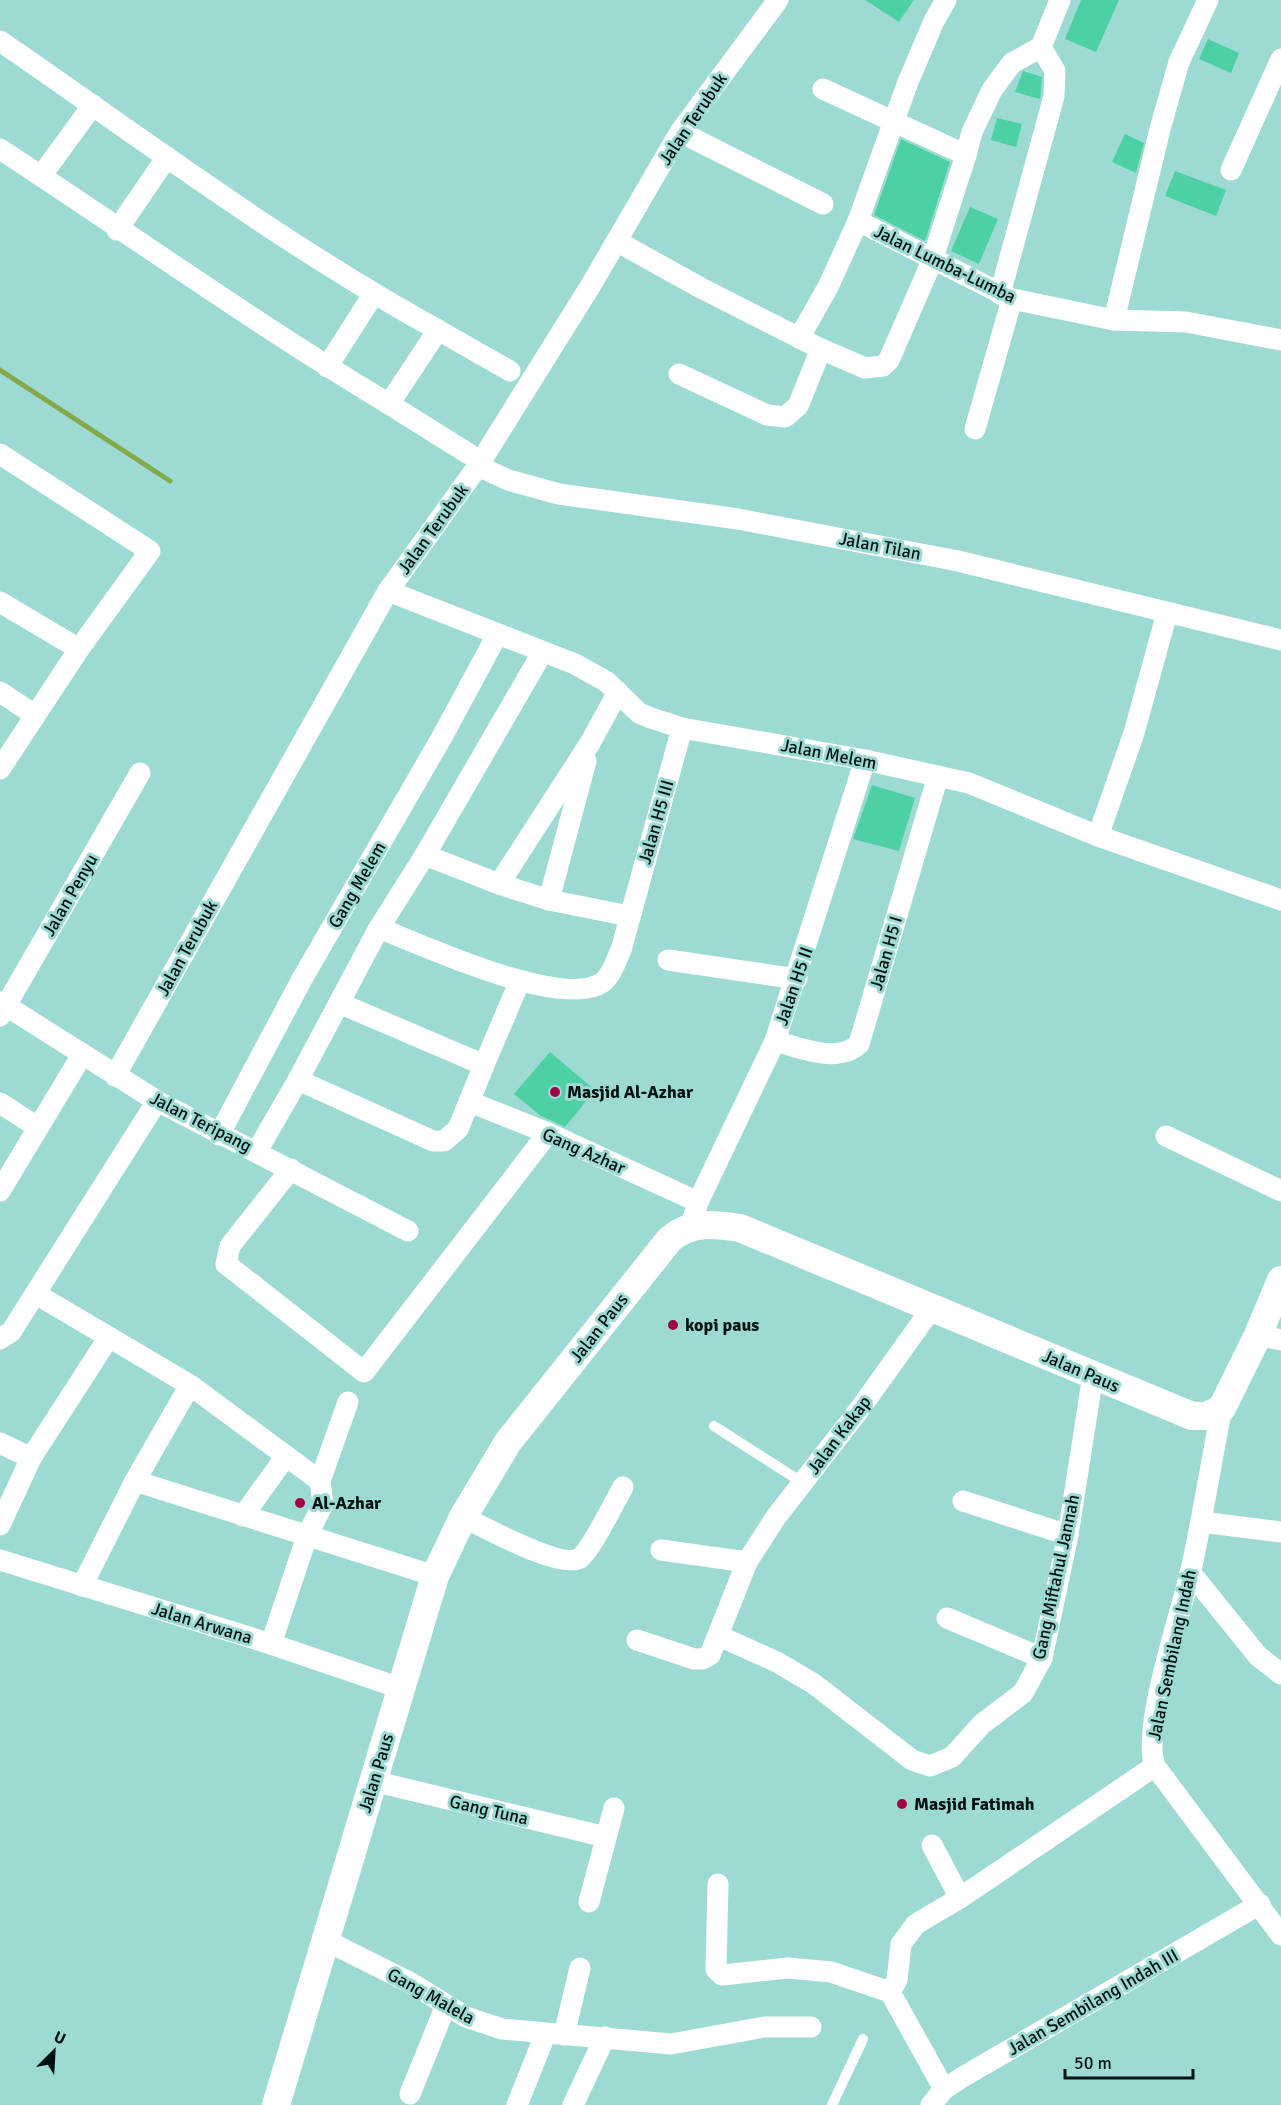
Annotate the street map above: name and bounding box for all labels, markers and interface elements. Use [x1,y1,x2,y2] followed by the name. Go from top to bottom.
[654,69,732,169] street label: Jalan Terubuk
[871,220,1019,308] street label: Jalan Lumba-Lumba
[393,480,473,578] street label: Jalan Terubuk
[837,527,923,565] street label: Jalan Tilan
[779,734,879,774] street label: Jalan Melem
[633,777,679,867] street label: Jalan H5 III
[323,838,391,932] street label: Gang Melem
[38,850,102,940] street label: Jalan Penyu
[152,896,222,1000] street label: Jalan Terubuk
[865,913,907,993] street label: Jalan H5 I
[770,944,818,1028] street label: Jalan H5 II
[567,1081,694,1103] place label: Masjid Al-Azhar
[548,1085,562,1099] marker: Masjid Al-Azhar
[147,1087,255,1157] street label: Jalan Teripang
[539,1123,629,1179] street label: Gang Azhar
[565,1289,633,1367] street label: Jalan Paus
[685,1314,759,1336] place label: kopi paus
[666,1318,680,1332] marker: kopi paus
[1039,1345,1123,1397] street label: Jalan Paus
[802,1391,876,1479] street label: Jalan Kakap
[312,1492,382,1514] place label: Al-Azhar
[1028,1492,1084,1662] street label: Gang Miftahul Jannah
[293,1496,307,1510] marker: Al-Azhar
[1143,1568,1201,1742] street label: Jalan Sembilang Indah
[149,1597,255,1649] street label: Jalan Arwana
[354,1731,398,1815] street label: Jalan Paus
[447,1790,531,1830] street label: Gang Tuna
[914,1793,1035,1815] place label: Masjid Fatimah
[895,1797,909,1811] marker: Masjid Fatimah
[1004,1944,1182,2060] street label: Jalan Sembilang Indah III
[384,1963,478,2029] street label: Gang Malela
[24,2021,84,2081] north arrow
[51,2027,69,2050] text: U
[1065,2042,1192,2080] scale bar
[1074,2052,1112,2074] text: 50 m

